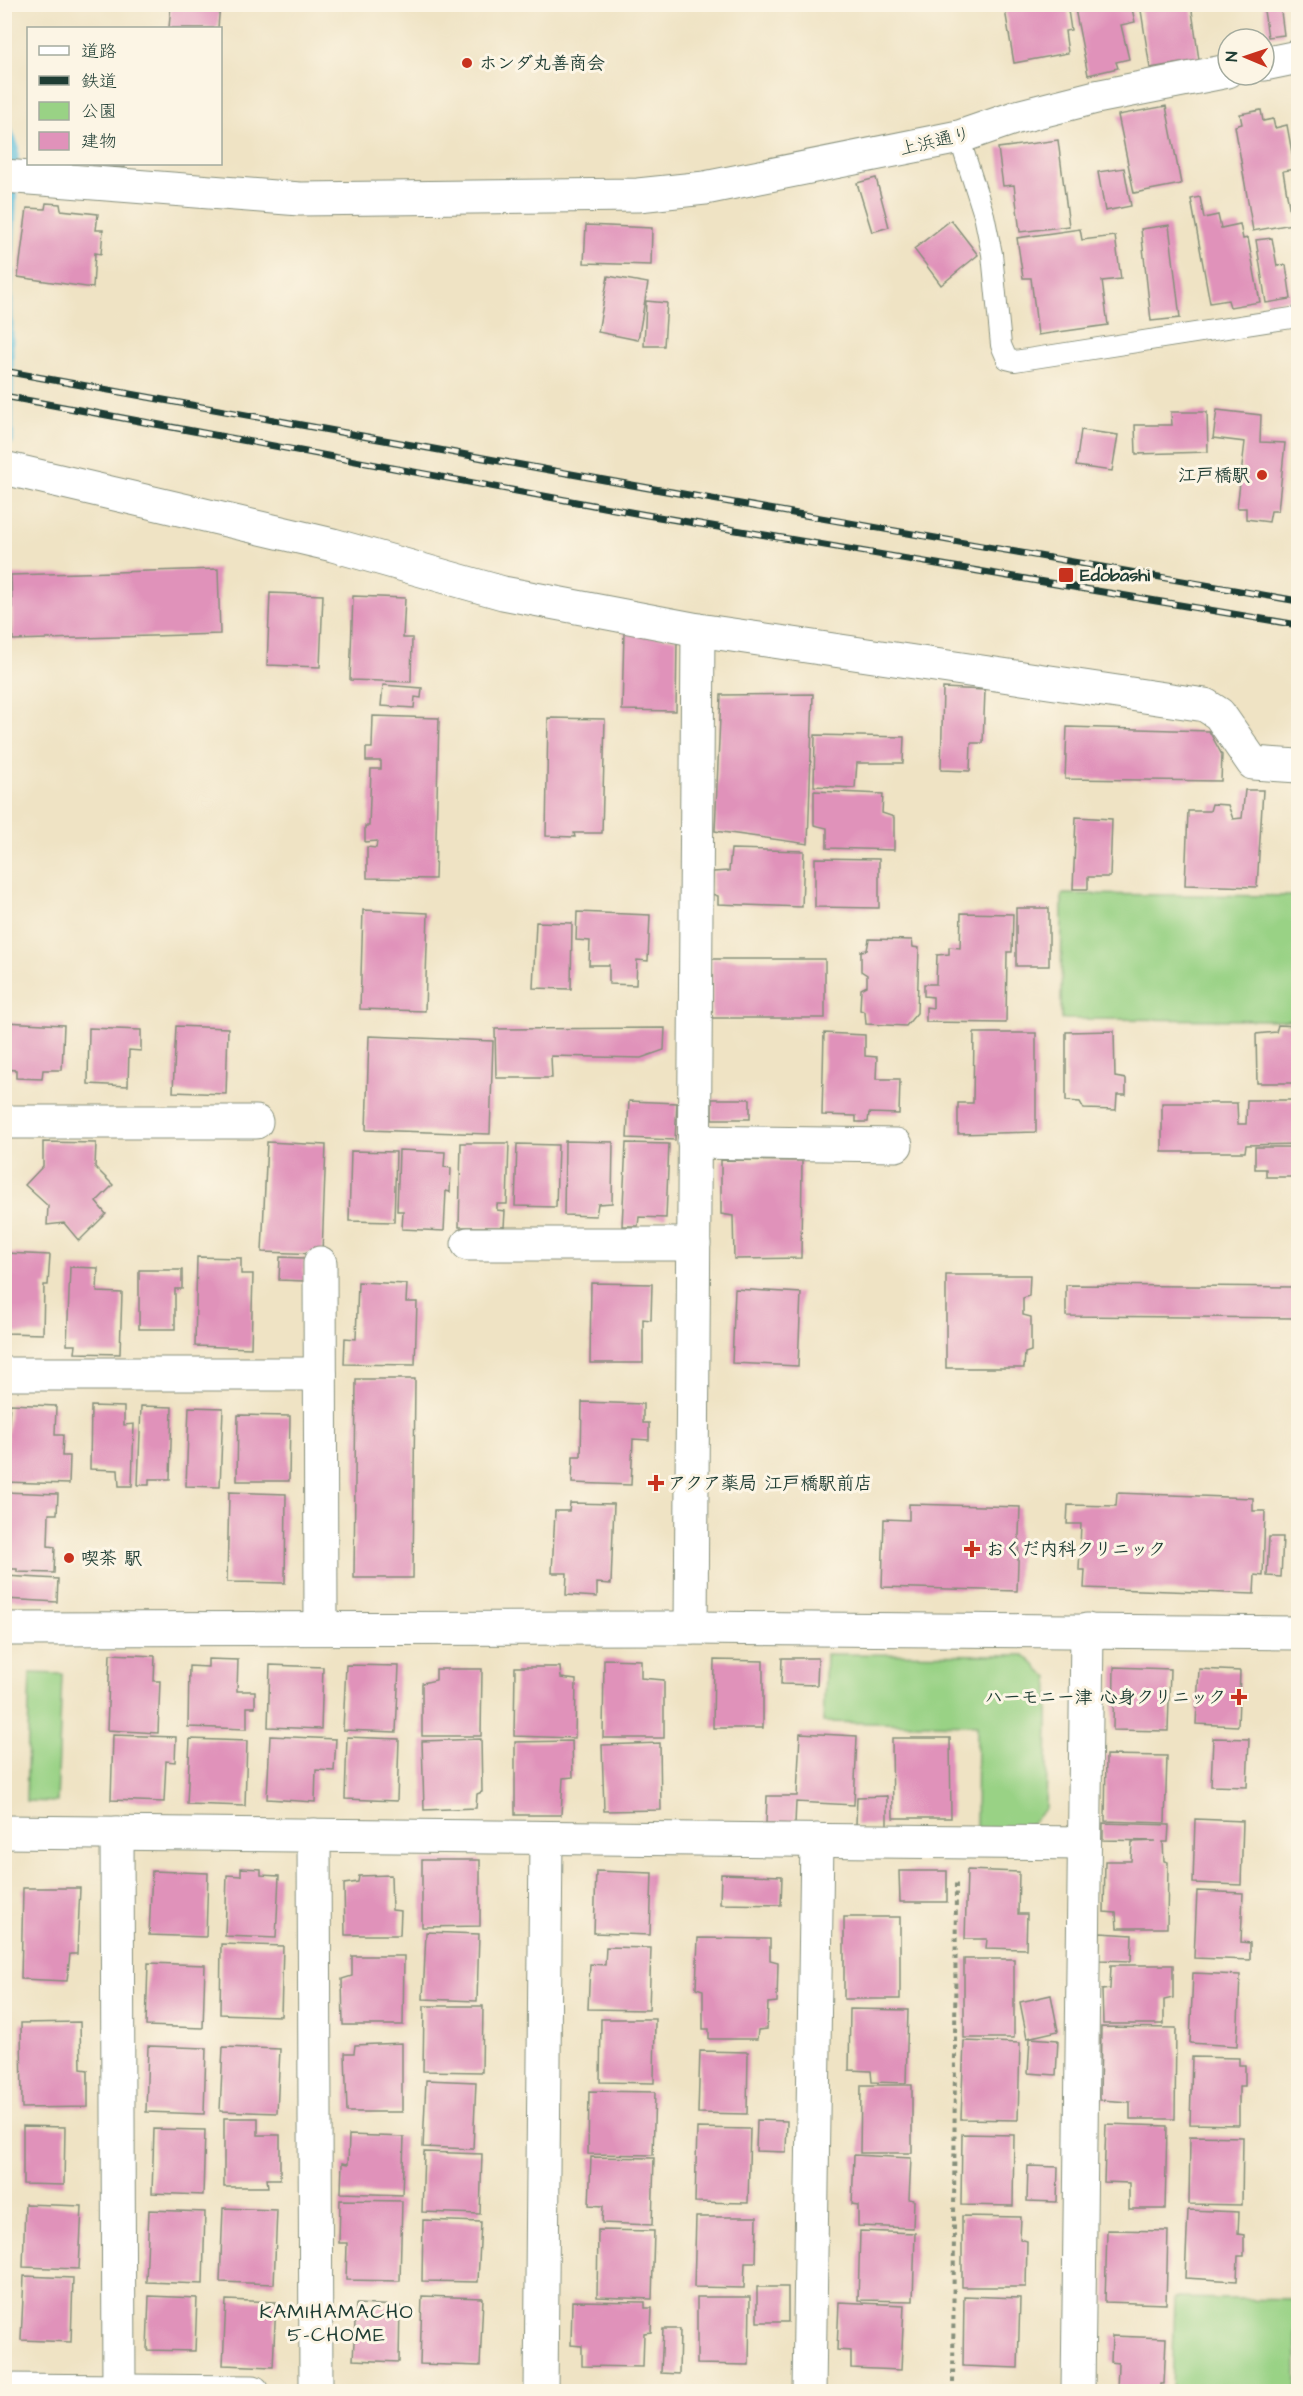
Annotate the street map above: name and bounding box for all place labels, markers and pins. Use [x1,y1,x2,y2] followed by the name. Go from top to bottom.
[479,51,605,76] place label: ホンダ丸善商会
[460,56,474,70] marker: ホンダ丸善商会
[1178,463,1250,488] place label: 江戸橋駅
[1255,468,1269,482] marker: 江戸橋駅
[1080,563,1150,588] place label: Edobashi
[1057,566,1075,584] marker: Edobashi
[668,1471,872,1496] place label: アクア薬局 江戸橋駅前店
[649,1476,663,1490] marker: アクア薬局 江戸橋駅前店
[986,1537,1166,1562] place label: おくだ内科クリニック
[963,1540,981,1558] marker: おくだ内科クリニック
[81,1546,142,1571] place label: 喫茶 駅
[62,1551,76,1565] marker: 喫茶 駅
[985,1685,1226,1710] place label: ハーモニー津 心身クリニック
[1230,1688,1248,1706] marker: ハーモニー津 心身クリニック

